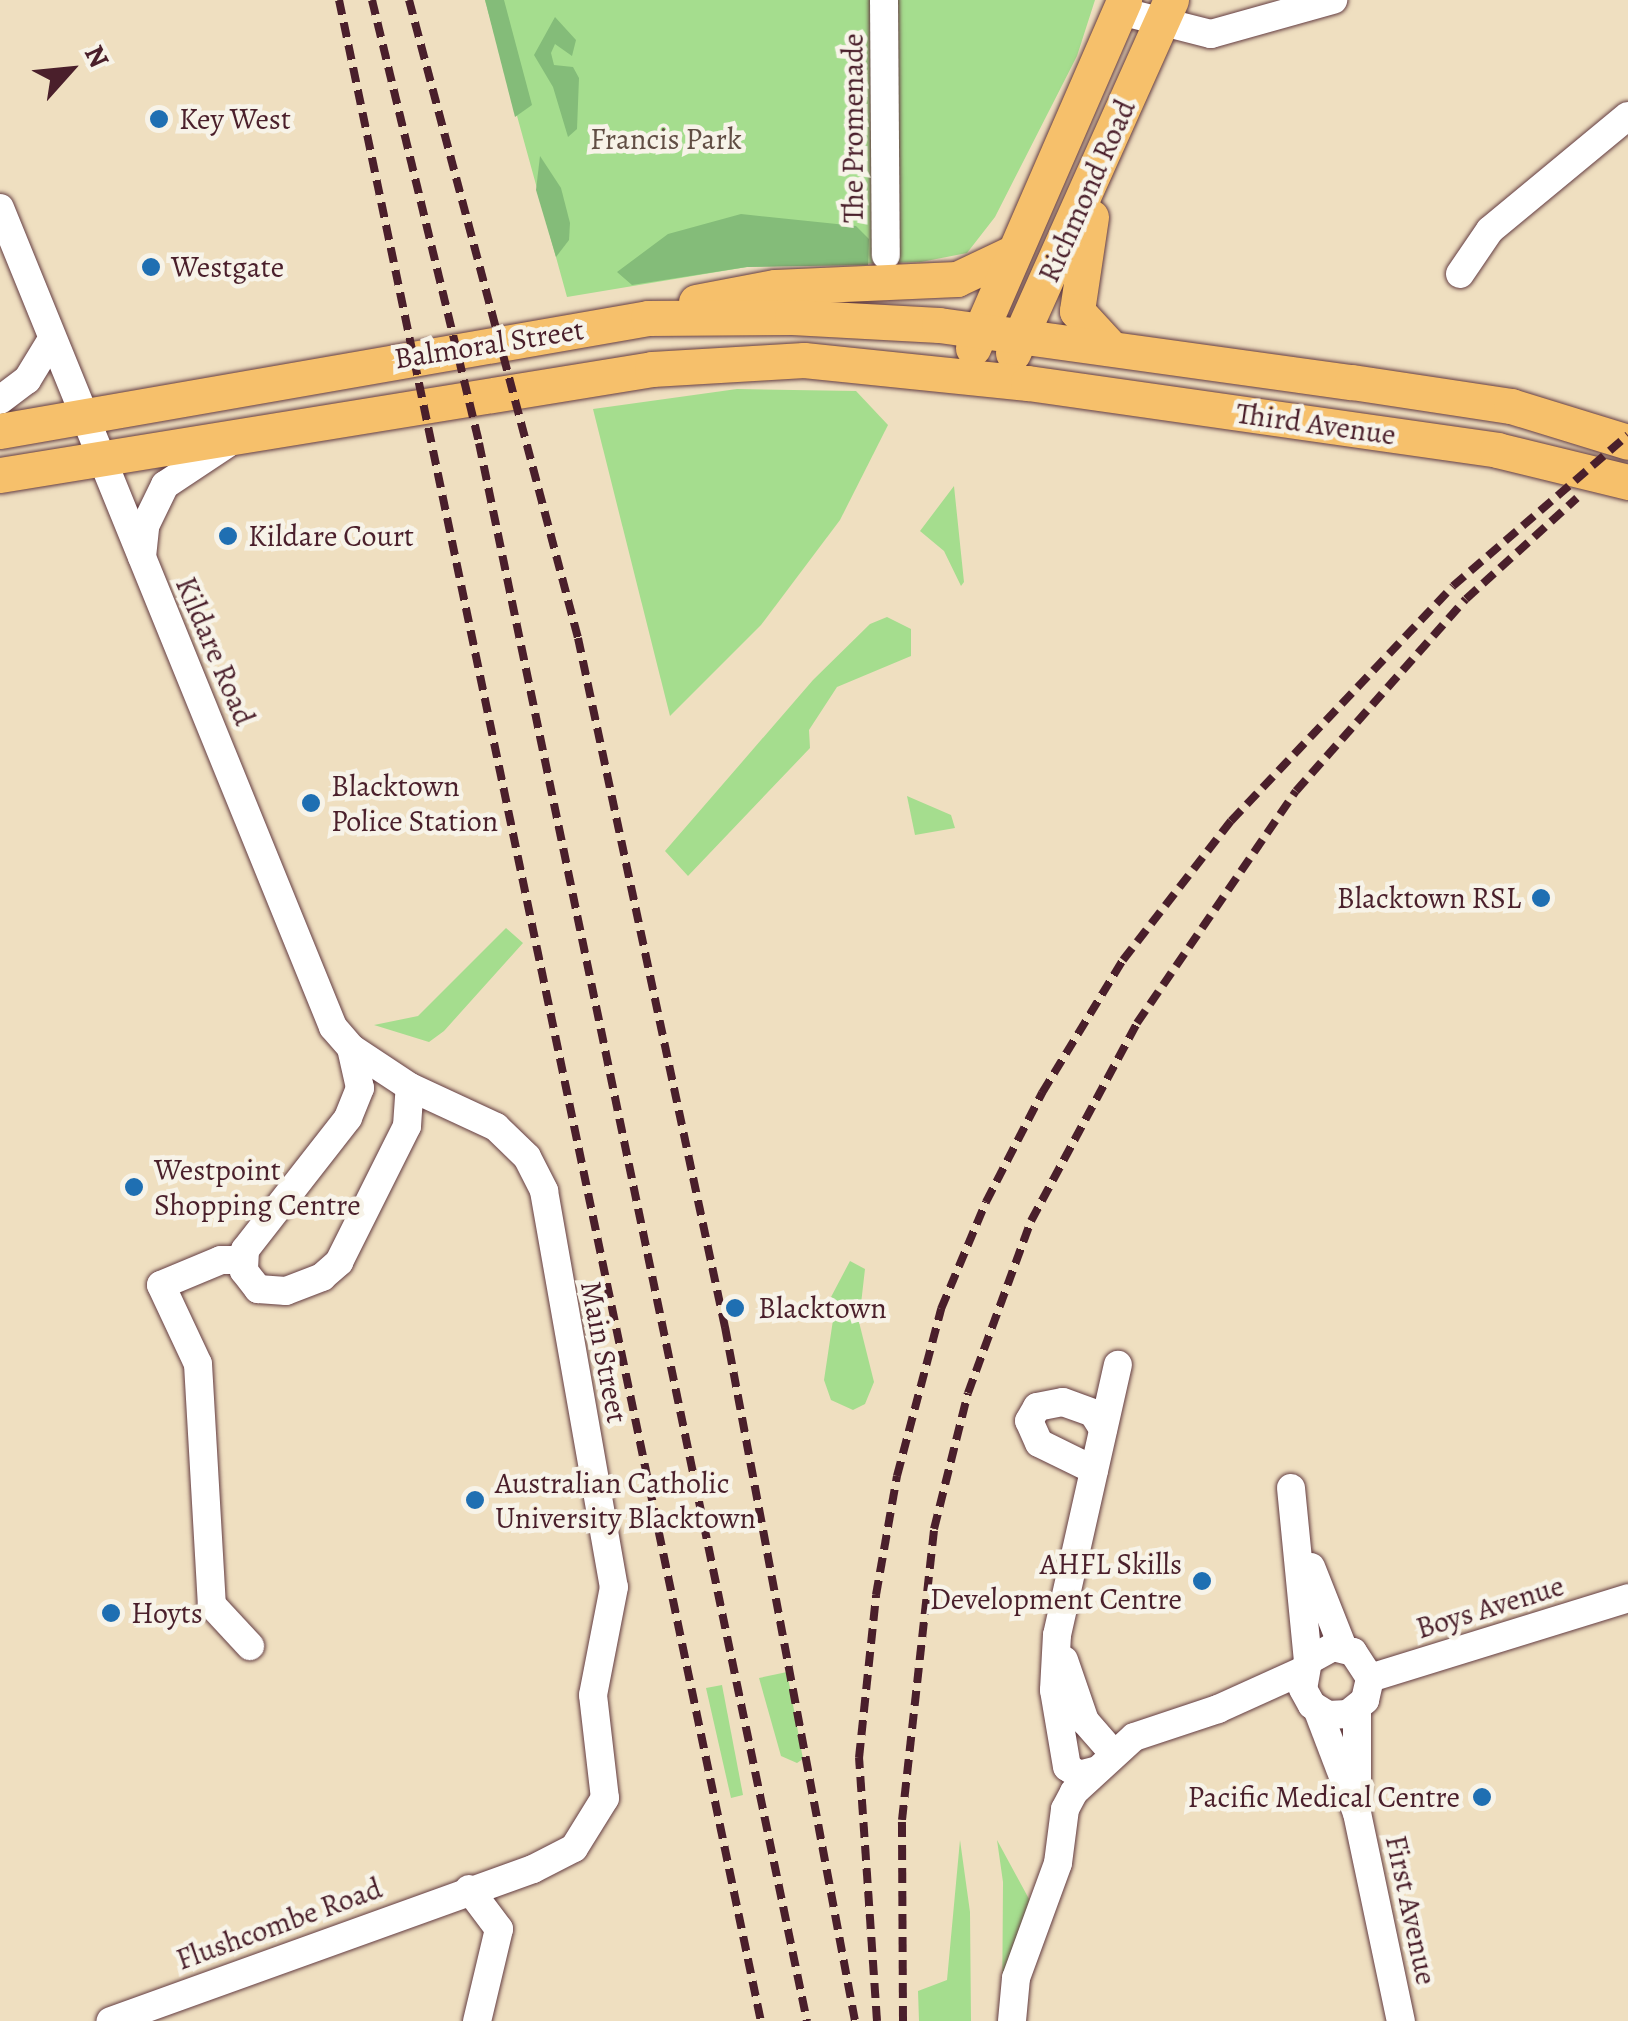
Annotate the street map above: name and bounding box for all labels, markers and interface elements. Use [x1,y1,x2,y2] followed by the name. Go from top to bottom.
[20,20,120,120] north arrow
[835,33,871,223] street label: The Promenade
[75,39,118,74] text: N
[1031,94,1143,288] street label: Richmond Road
[179,101,291,137] place label: Key West
[148,108,170,130] marker: Key West
[590,121,742,157] park label: Francis Park
[171,249,284,285] place label: Westgate
[140,256,162,278] marker: Westgate
[392,311,586,377] street label: Balmoral Street
[1234,395,1398,453] street label: Third Avenue
[248,518,414,554] place label: Kildare Court
[217,525,239,547] marker: Kildare Court
[168,571,262,731] street label: Kildare Road
[331,768,498,838] place label: Blacktown Police Station
[300,792,322,814] marker: Blacktown Police Station
[1337,880,1521,916] place label: Blacktown RSL
[1530,887,1552,909] marker: Blacktown RSL
[154,1152,361,1222] place label: Westpoint Shopping Centre
[123,1176,145,1198] marker: Westpoint Shopping Centre
[573,1278,635,1426] street label: Main Street
[758,1290,887,1326] place label: Blacktown
[722,1295,748,1321] marker: Blacktown
[495,1465,756,1536] place label: Australian Catholic University Blacktown
[464,1489,486,1511] marker: Australian Catholic University Blacktown
[930,1546,1182,1616] place label: AHFL Skills Development Centre
[1412,1567,1568,1647] street label: Boys Avenue
[1191,1570,1213,1592] marker: AHFL Skills Development Centre
[131,1595,203,1631] place label: Hoyts
[100,1602,122,1624] marker: Hoyts
[1188,1779,1460,1815] place label: Pacific Medical Centre
[1469,1784,1495,1810] marker: Pacific Medical Centre
[1378,1832,1444,1988] street label: First Avenue
[171,1870,387,1978] street label: Flushcombe Road

